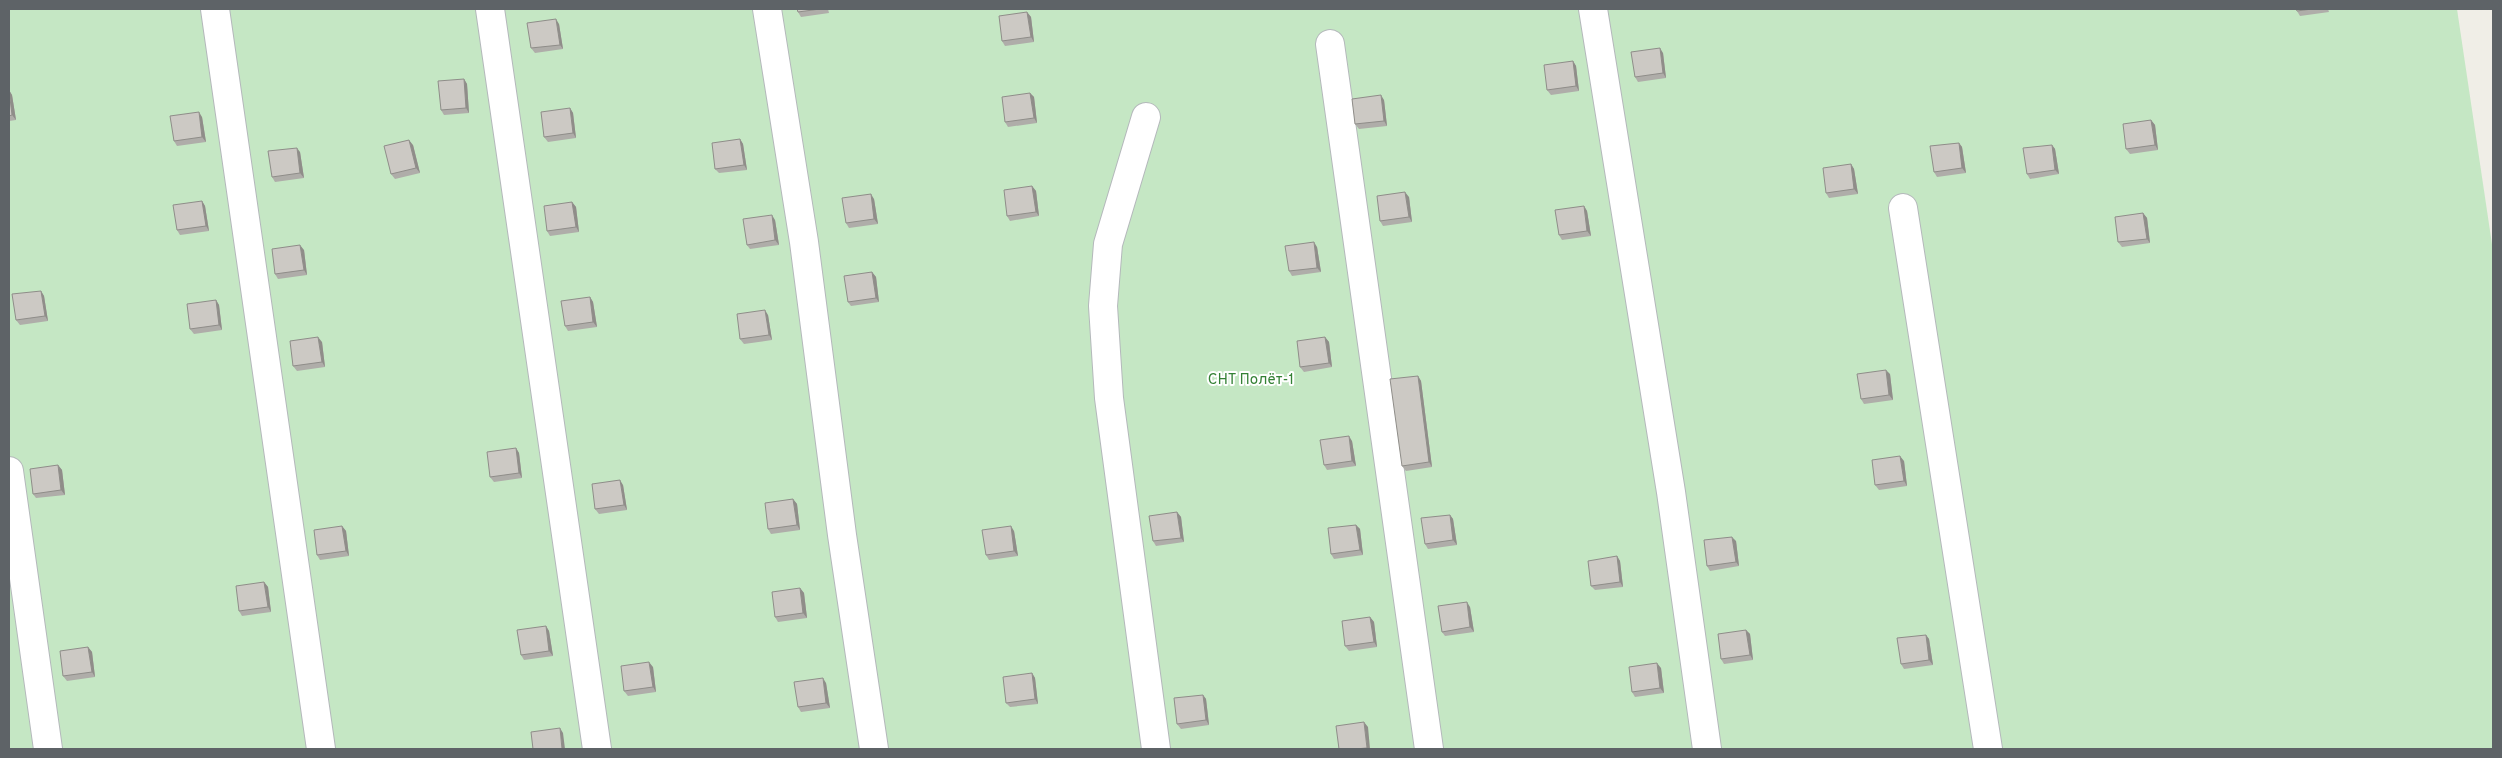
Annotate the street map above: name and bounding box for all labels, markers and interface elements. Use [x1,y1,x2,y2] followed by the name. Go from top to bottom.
[1208,371,1294,390] park label: СНТ Полёт-1

